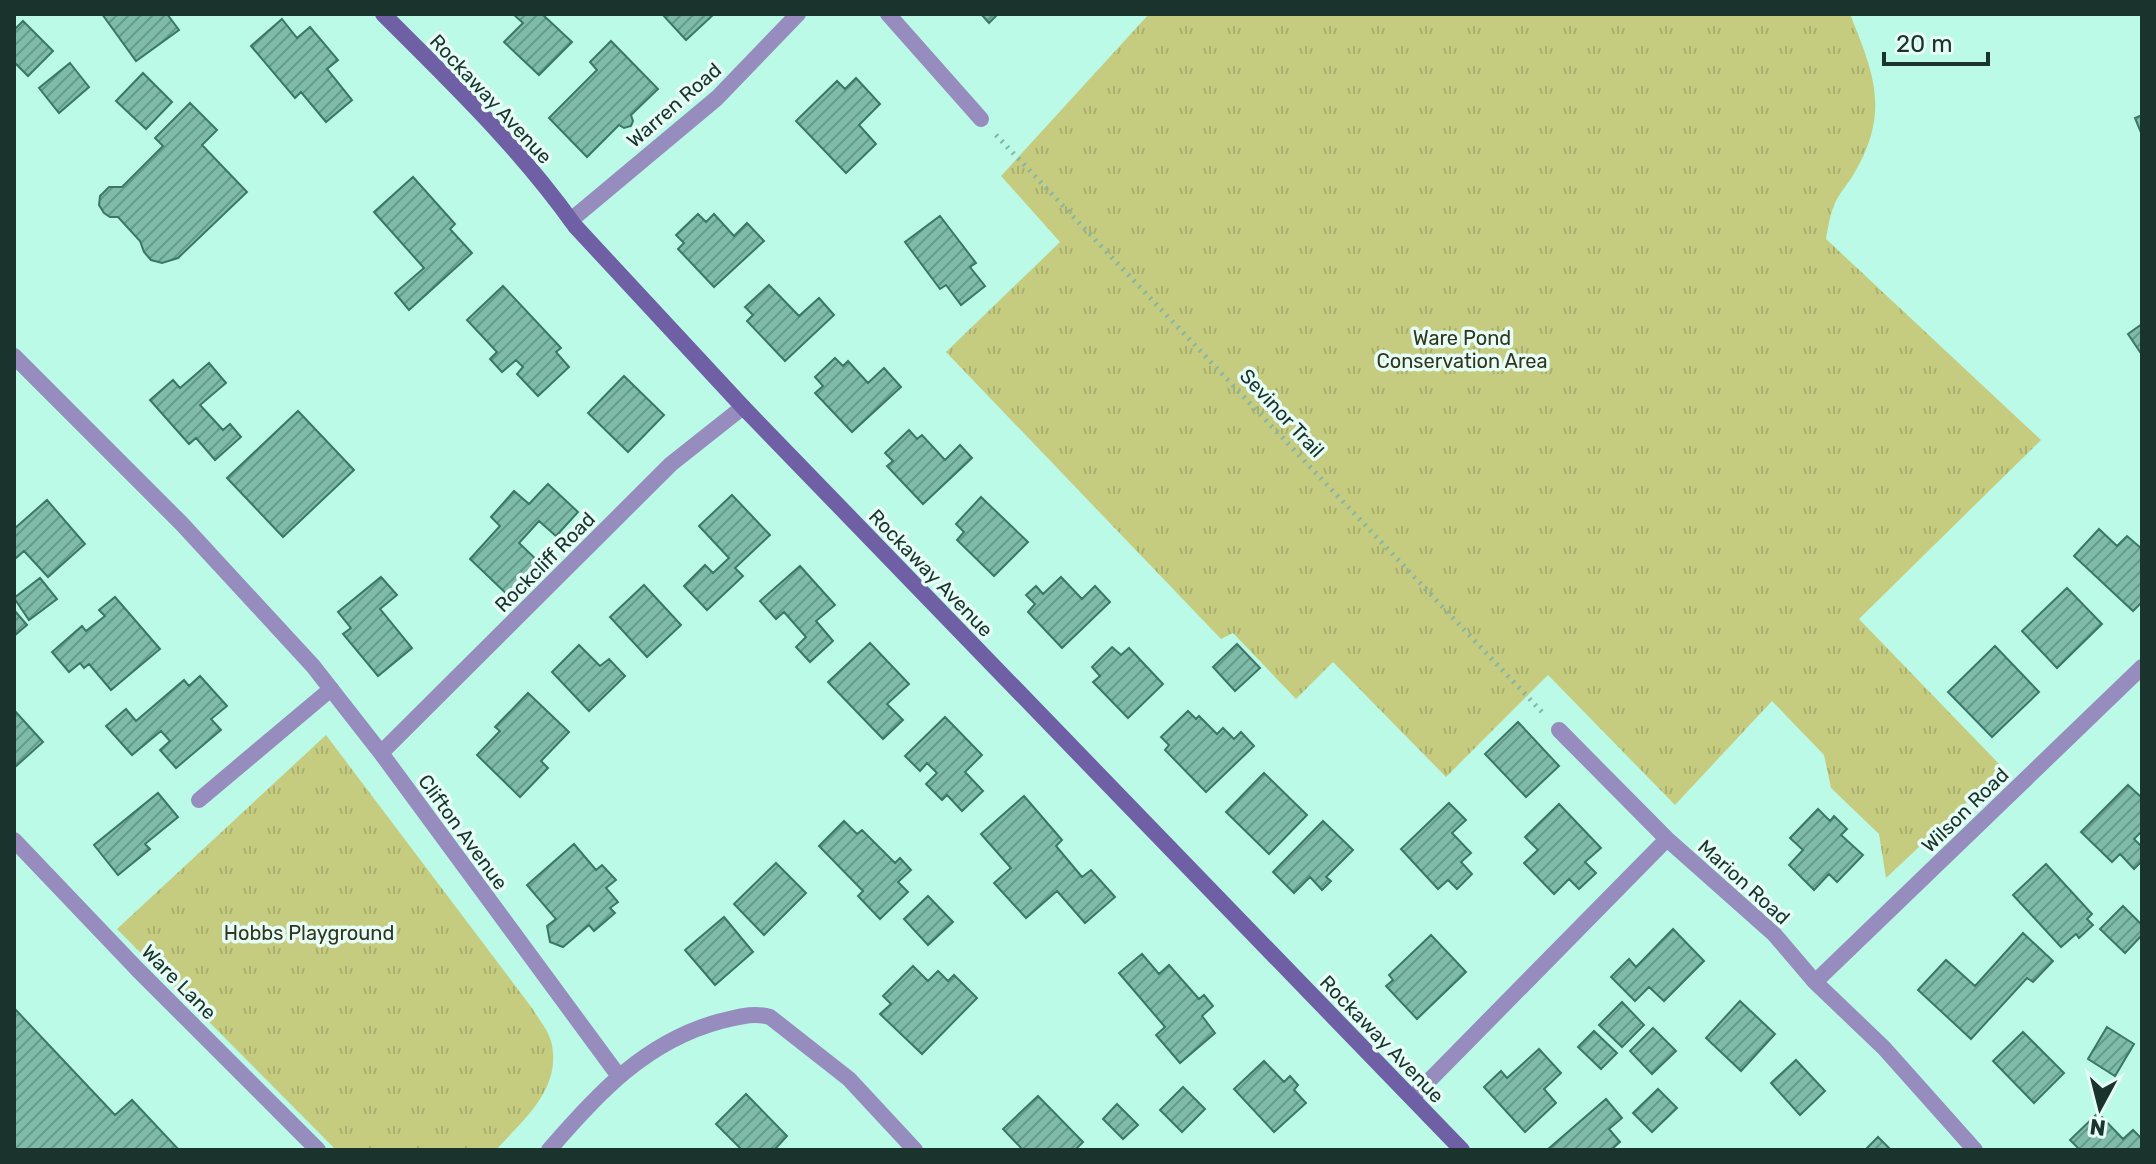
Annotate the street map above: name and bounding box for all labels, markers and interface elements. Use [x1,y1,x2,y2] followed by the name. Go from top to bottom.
[1884,16,1988,66] scale bar
[425,29,557,169] street label: Rockaway Avenue
[1896,30,1953,58] text: 20 m
[622,57,726,153] street label: Warren Road
[1376,326,1548,373] park label: Ware Pond Conservation Area
[1235,364,1329,462] street label: Sevinor Trail
[864,504,998,642] street label: Rockaway Avenue
[490,507,600,617] street label: Rockcliff Road
[1916,763,2014,857] street label: Wilson Road
[413,770,513,894] street label: Clifton Avenue
[1693,835,1795,929] street label: Marion Road
[224,921,394,945] park label: Hobbs Playground
[137,940,221,1024] street label: Ware Lane
[1315,970,1449,1108] street label: Rockaway Avenue
[2060,1068,2140,1148] north arrow
[2088,1113,2107,1142] text: N

